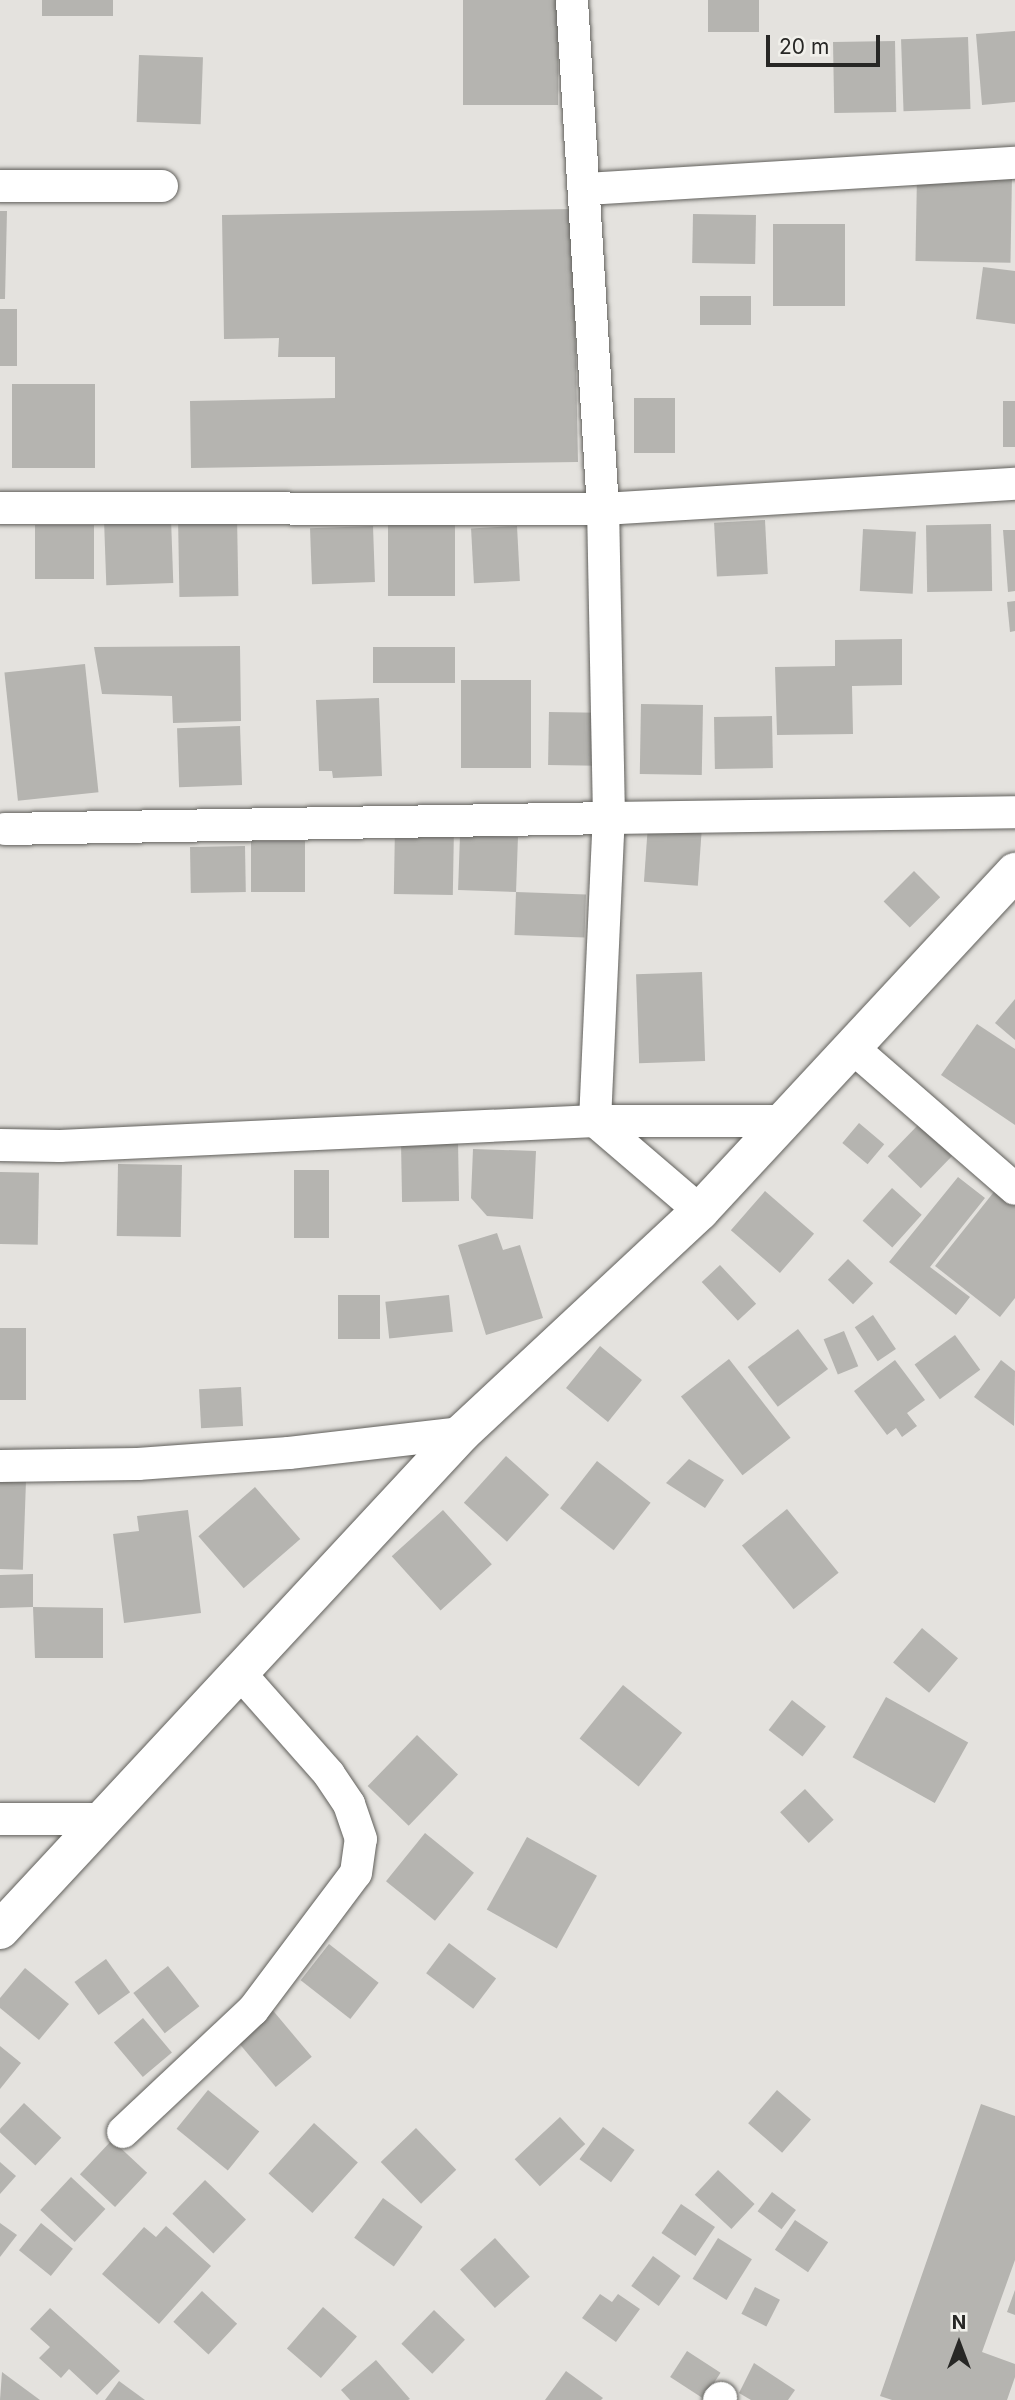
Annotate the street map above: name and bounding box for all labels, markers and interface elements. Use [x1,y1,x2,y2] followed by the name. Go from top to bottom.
[770,21,884,65] scale bar
[779,34,829,59] text: 20 m
[924,2309,994,2379] north arrow
[952,2311,966,2334] text: N

